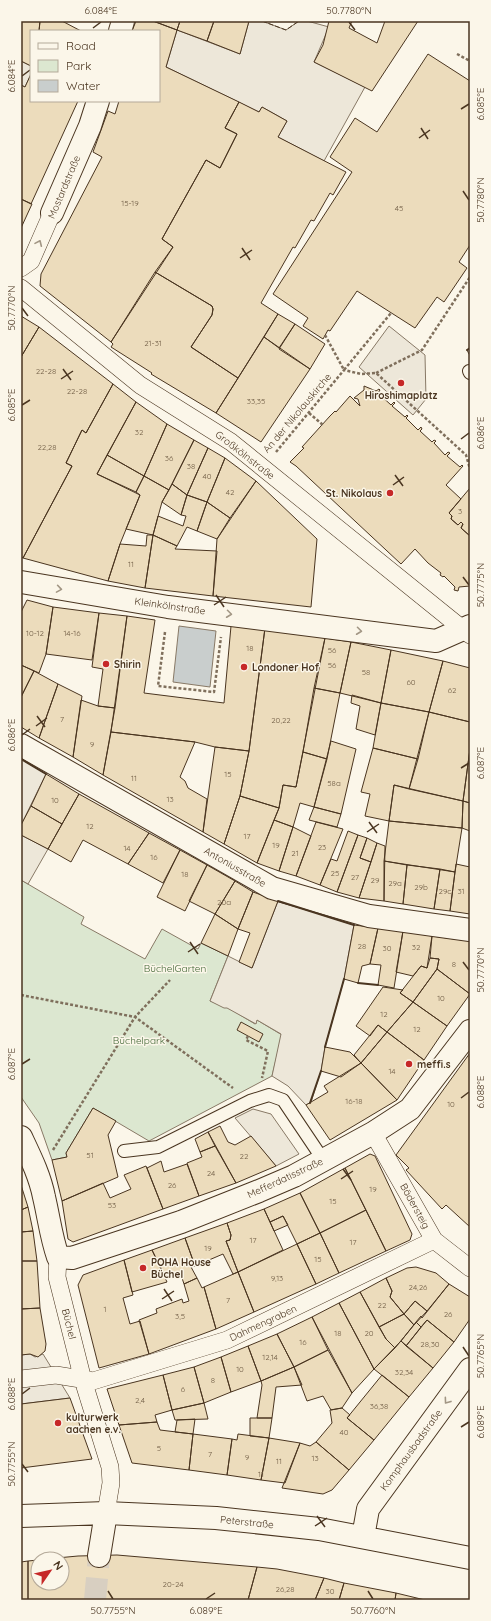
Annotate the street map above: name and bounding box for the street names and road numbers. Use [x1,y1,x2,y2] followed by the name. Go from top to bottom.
[45,153,83,221] street label: Mostardstraße
[260,370,334,456] street label: An der Nikolauskirche
[213,428,278,482] street label: Großkölnstraße
[134,595,207,617] street label: Kleinkölnstraße
[202,844,269,890] street label: Antoniusstraße
[245,1155,325,1201] street label: Mefferdatisstraße
[397,1181,433,1231] street label: Bädersteig
[227,1302,299,1344] street label: Dahmengraben
[59,1307,79,1341] street label: Büchel
[377,1406,445,1493] street label: Komphausbadstraße
[219,1513,275,1531] street label: Peterstraße

